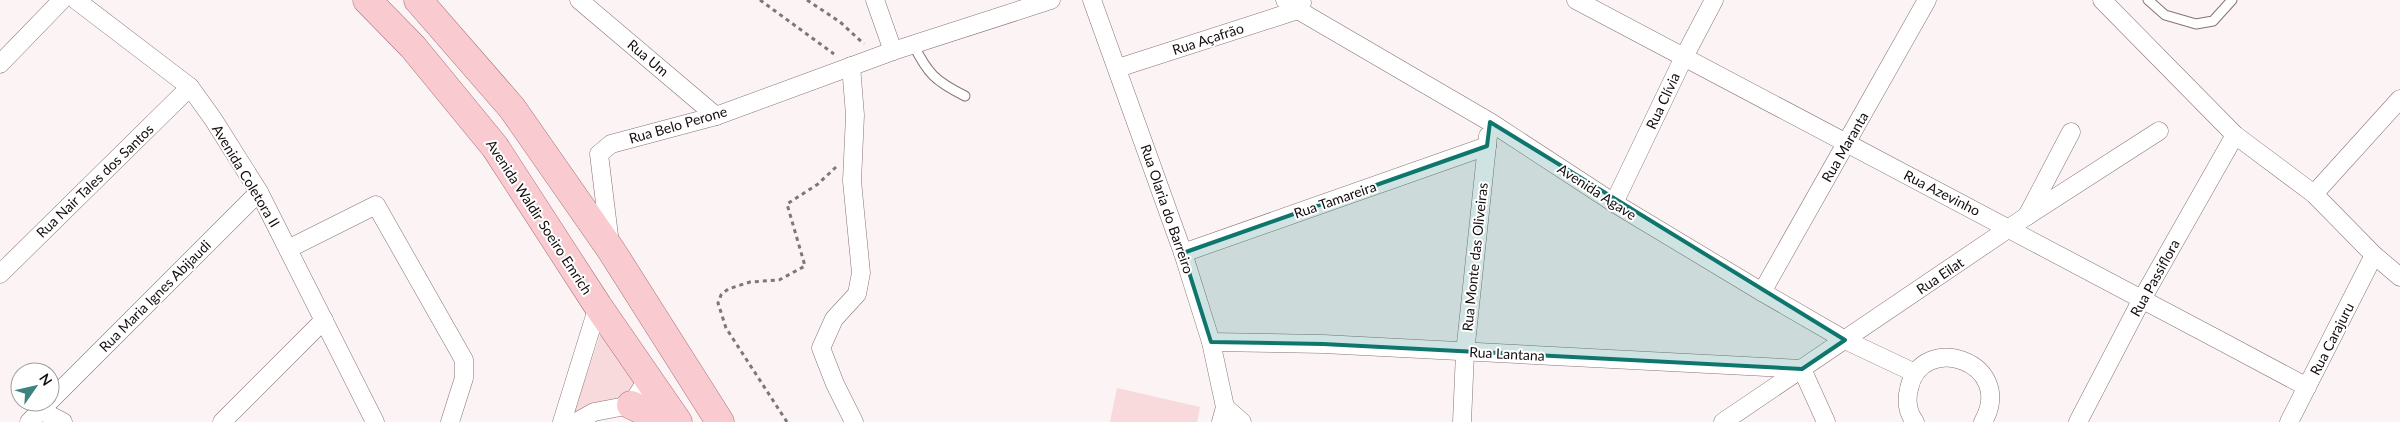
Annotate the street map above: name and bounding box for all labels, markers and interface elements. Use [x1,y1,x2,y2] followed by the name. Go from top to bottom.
[1170,19,1246,58] street label: Rua Açafrão
[624,36,672,80] street label: Rua Um
[1642,70,1683,132] street label: Rua Clívia
[627,102,729,147] street label: Rua Belo Perone
[1818,109,1871,185] street label: Rua Maranta
[33,120,157,241] street label: Rua Nair Tales dos Santos
[209,121,284,230] street label: Avenida Coletora II
[483,136,596,297] street label: Avenida Waldir Soeiro Emrich
[1137,142,1198,276] street label: Rua Olaria do Barreiro
[1555,160,1640,223] street label: Avenida Agave
[1901,166,1983,219] street label: Rua Azevinho
[1291,177,1378,222] street label: Rua Tamareira
[1458,182,1491,332] street label: Rua Monte das Oliveiras
[95,236,214,355] street label: Rua Maria Ignes Abijaudi
[2126,236,2183,319] street label: Rua Passiflora
[1913,254,1967,298] street label: Rua Eilat
[2306,300,2357,378] street label: Rua Carajuru
[1469,343,1545,364] street label: Rua Lantana
[10,362,60,412] north arrow
[36,370,56,389] text: N

